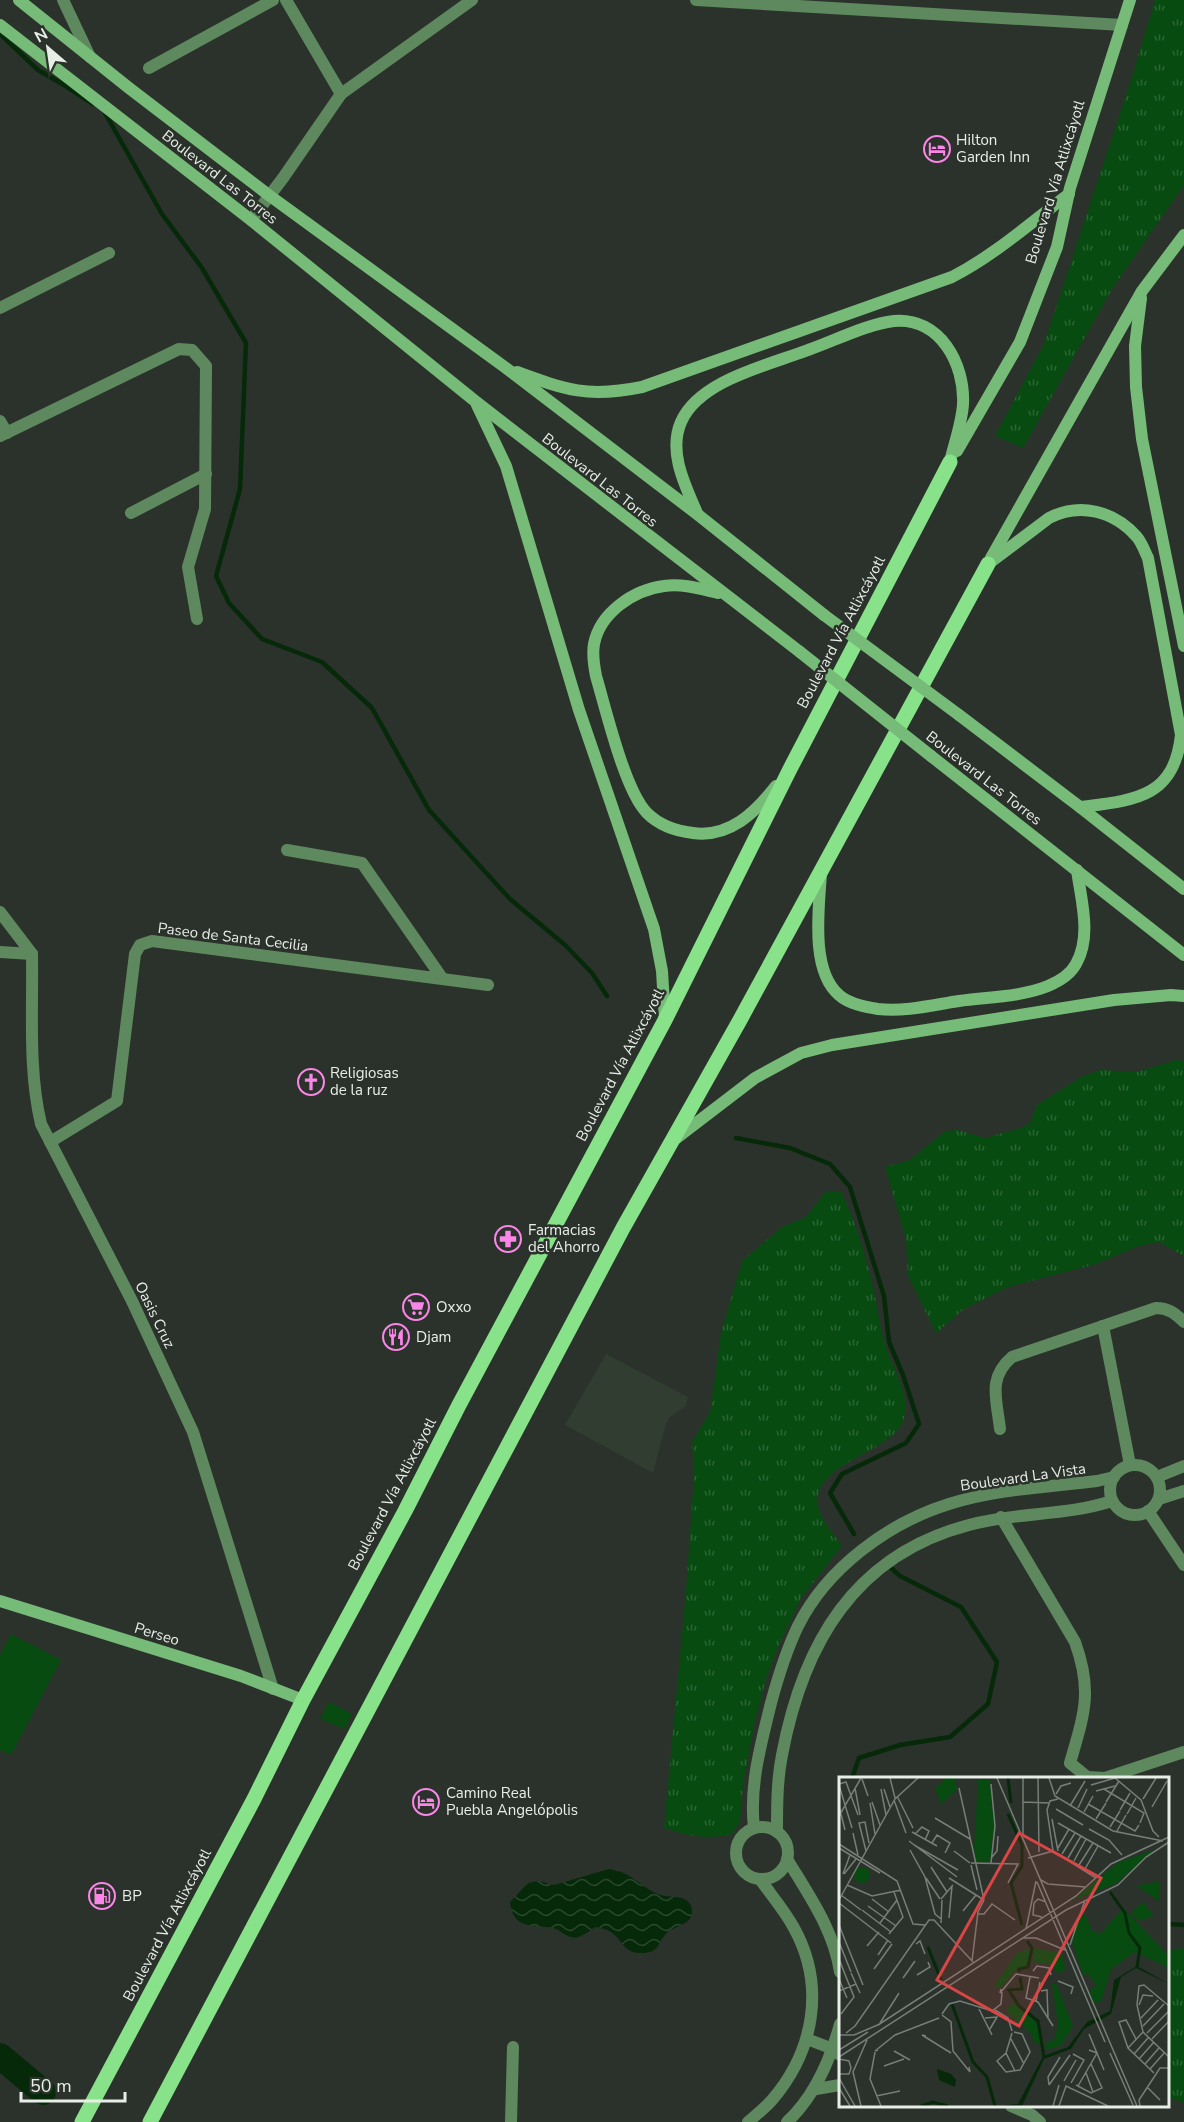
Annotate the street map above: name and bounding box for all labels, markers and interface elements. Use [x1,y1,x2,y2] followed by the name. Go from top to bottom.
[18,18,78,78] north arrow
[31,23,52,48] text: N
[1021,97,1090,266] street label: Boulevard Vía Atlixcáyotl
[158,125,282,229] street label: Boulevard Las Torres
[956,130,1030,167] place label: Hilton Garden Inn
[922,134,952,164] hotel icon: Hilton Garden Inn
[538,428,662,532] street label: Boulevard Las Torres
[792,552,890,712] street label: Boulevard Vía Atlixcáyotl
[922,726,1046,830] street label: Boulevard Las Torres
[157,918,309,956] street label: Paseo de Santa Cecilia
[571,985,669,1145] street label: Boulevard Vía Atlixcáyotl
[330,1063,399,1100] place label: Religiosas de la ruz
[296,1067,326,1097] church icon: Religiosas de la ruz
[528,1220,600,1257] place label: Farmacias del Ahorro
[493,1224,523,1254] pharmacy icon: Farmacias del Ahorro
[130,1278,180,1352] street label: Oasis Cruz
[401,1292,431,1322] supermarket icon: Oxxo
[436,1297,471,1317] place label: Oxxo
[381,1322,411,1352] restaurant icon: Djam
[416,1327,451,1347] place label: Djam
[343,1414,441,1574] street label: Boulevard Vía Atlixcáyotl
[959,1458,1087,1496] street label: Boulevard La Vista
[132,1618,182,1650] street label: Perseo
[839,1777,1169,2107] inset map
[446,1783,578,1820] place label: Camino Real Puebla Angelópolis
[411,1787,441,1817] hotel icon: Camino Real Puebla Angelópolis
[118,1845,216,2005] street label: Boulevard Vía Atlixcáyotl
[87,1881,117,1911] fuel station icon: BP
[122,1886,142,1906] place label: BP
[21,2065,124,2103] scale bar
[30,2074,72,2098] text: 50 m

